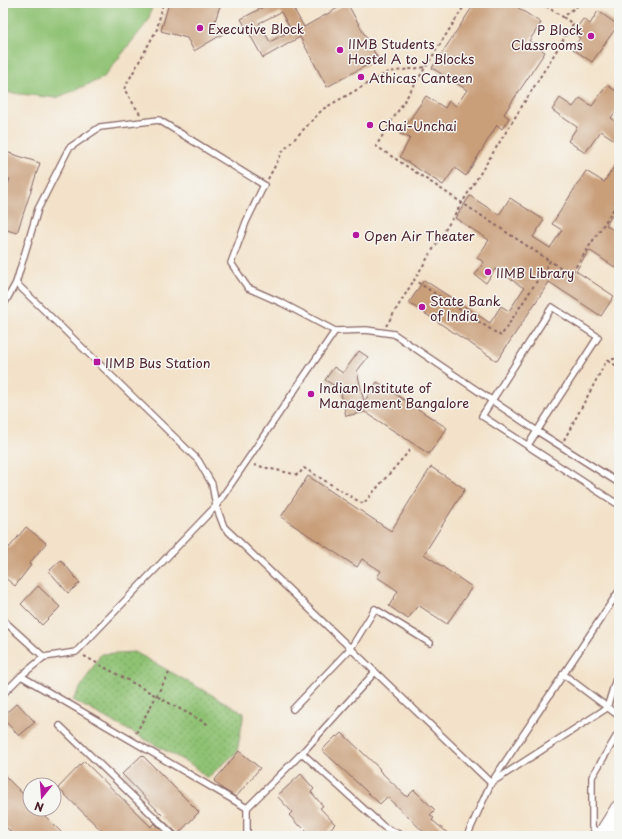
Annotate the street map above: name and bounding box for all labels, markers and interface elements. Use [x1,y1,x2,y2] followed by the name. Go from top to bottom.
[208,19,305,38] place label: Executive Block
[511,20,584,54] place label: P Block Classrooms
[195,23,205,33] marker: Executive Block
[586,31,596,41] marker: P Block Classrooms
[348,34,474,68] place label: IIMB Students Hostel A to J Blocks
[335,45,345,55] marker: IIMB Students Hostel A to J Blocks
[369,68,473,87] place label: Athicas Canteen
[356,72,366,82] marker: Athicas Canteen
[378,116,457,135] place label: Chai-Unchai
[365,120,375,130] marker: Chai-Unchai
[364,226,476,245] place label: Open Air Theater
[351,230,361,240] marker: Open Air Theater
[496,263,574,282] place label: IIMB Library
[483,267,493,277] marker: IIMB Library
[430,291,501,325] place label: State Bank of India
[417,302,427,312] marker: State Bank of India
[105,353,210,372] place label: IIMB Bus Station
[92,357,102,367] marker: IIMB Bus Station
[319,378,469,412] place label: Indian Institute of Management Bangalore
[306,389,316,399] marker: Indian Institute of Management Bangalore
[22,777,62,817] north arrow
[32,798,46,816] text: N

